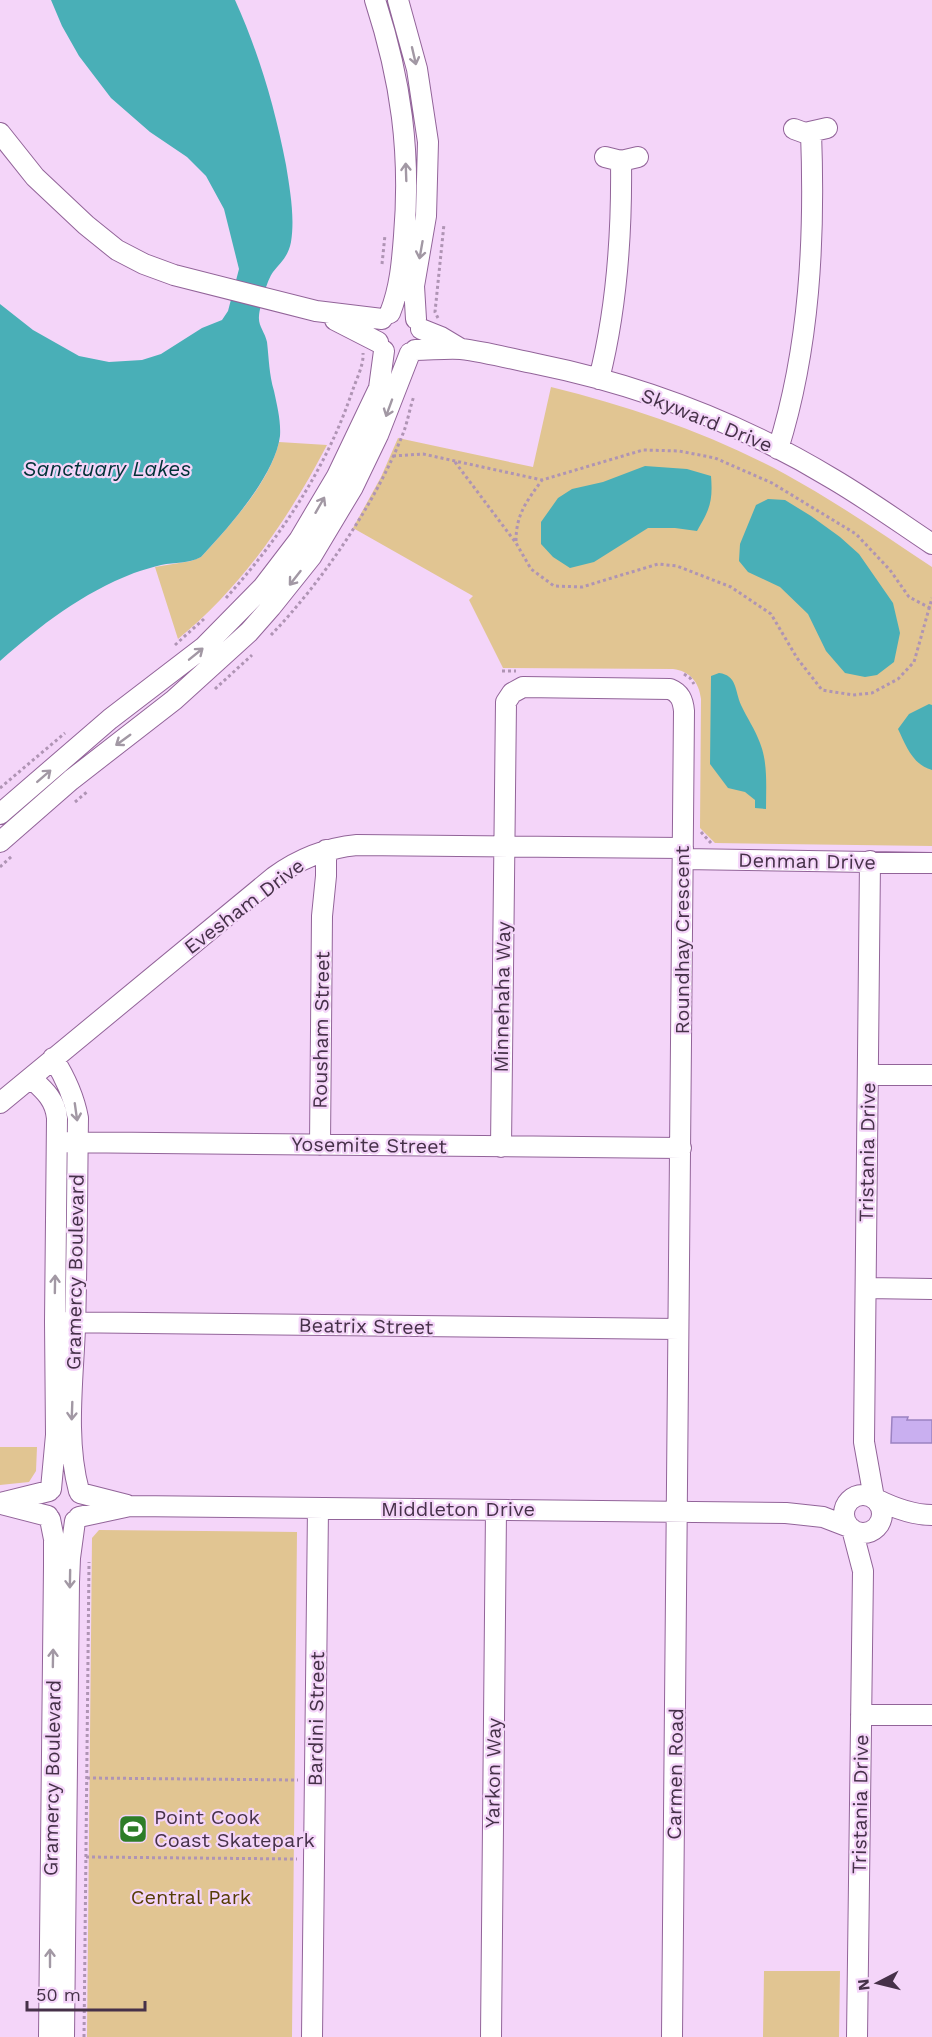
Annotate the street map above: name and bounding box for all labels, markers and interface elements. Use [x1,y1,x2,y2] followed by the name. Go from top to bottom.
[409,47,421,66] one-way arrow
[401,162,412,182] one-way arrow
[415,239,426,259] one-way arrow
[638,383,776,457] street label: Skyward Drive
[382,398,393,416] one-way arrow
[23,456,191,481] water label: Sanctuary Lakes
[315,497,327,514] one-way arrow
[289,570,302,586] one-way arrow
[187,647,203,660] one-way arrow
[116,734,132,746] one-way arrow
[36,769,51,783] one-way arrow
[670,845,694,1034] street label: Roundhay Crescent
[738,848,876,874] street label: Denman Drive
[179,853,309,959] street label: Evesham Drive
[489,920,515,1073] street label: Minnehaha Way
[308,950,334,1109] street label: Rousham Street
[854,1082,880,1222] street label: Tristania Drive
[71,1101,82,1121] one-way arrow
[291,1132,448,1158] street label: Yosemite Street
[61,1174,89,1370] street label: Gramercy Boulevard
[49,1274,61,1294] one-way arrow
[298,1313,434,1339] street label: Beatrix Street
[67,1401,78,1421] one-way arrow
[381,1497,535,1521] street label: Middleton Drive
[64,1568,75,1588] one-way arrow
[47,1648,59,1668] one-way arrow
[303,1651,329,1787] street label: Bardini Street
[38,1680,66,1876] street label: Gramercy Boulevard
[662,1708,688,1840] street label: Carmen Road
[480,1717,506,1828] street label: Yarkon Way
[847,1734,873,1874] street label: Tristania Drive
[154,1805,315,1852] place label: Point Cook Coast Skatepark
[117,1813,149,1845] sports icon: Point Cook Coast Skatepark
[131,1885,251,1909] park label: Central Park
[44,1948,56,1968] one-way arrow
[848,1953,908,2013] north arrow
[27,1974,146,2012] scale bar
[853,1978,874,1992] text: N
[36,1984,81,2005] text: 50 m

